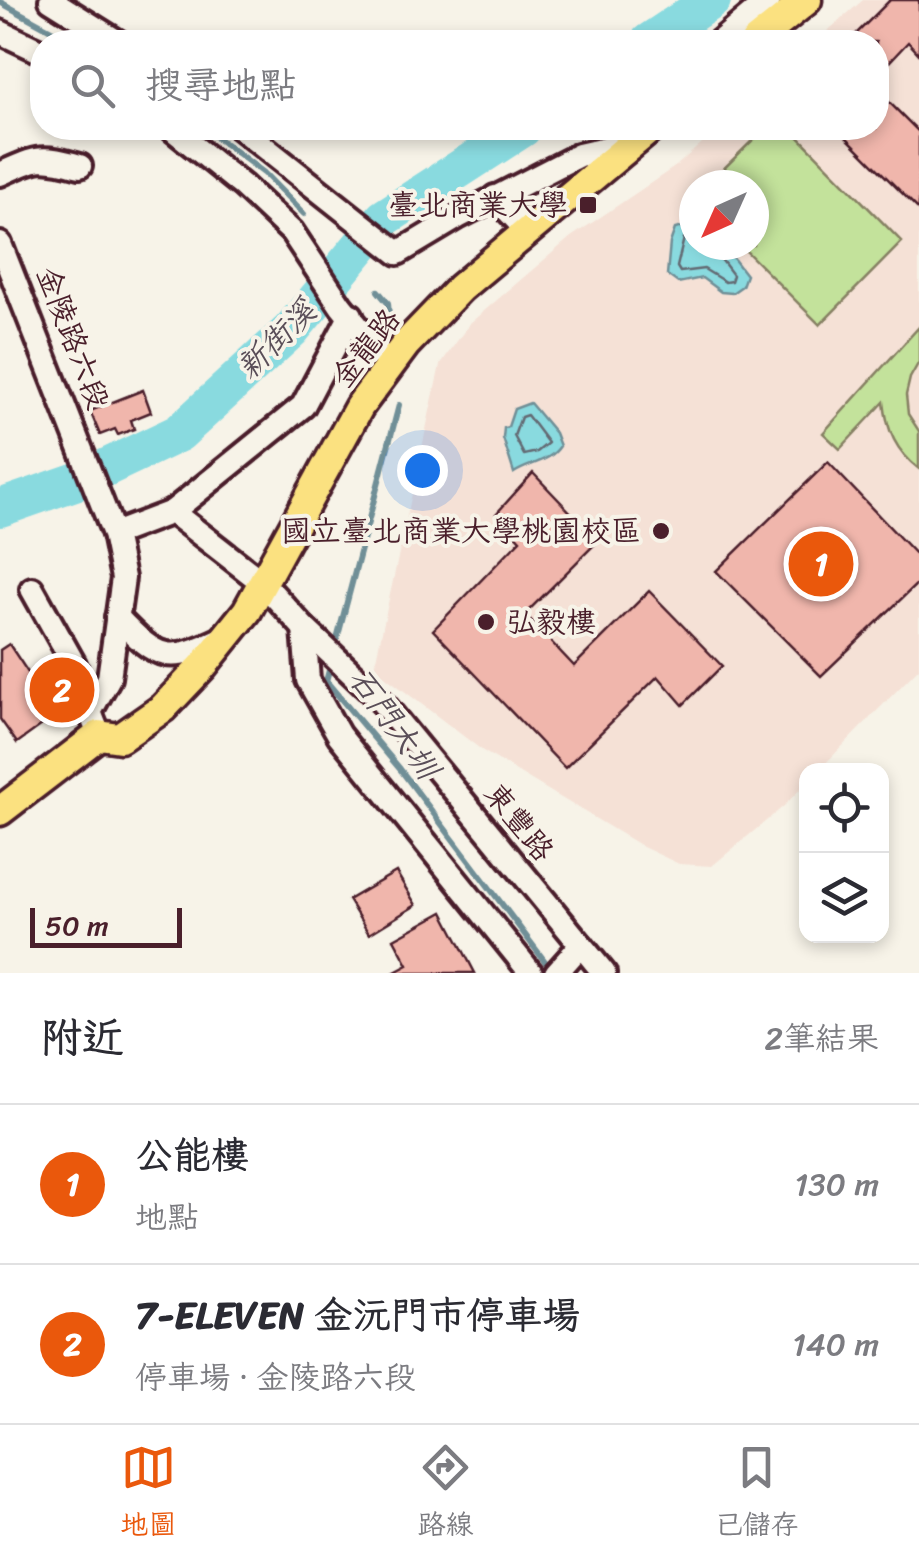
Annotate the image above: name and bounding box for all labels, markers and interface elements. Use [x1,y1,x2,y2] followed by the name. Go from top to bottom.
[30,30,889,140] search box
[145,52,297,119] text: 搜尋地點
[65,58,120,113] icon: search
[679,170,769,260] north arrow
[388,178,568,232] place label: 臺北商業大學
[577,194,599,216] marker: 臺北商業大學
[21,258,125,418] street label: 金陵路六段
[222,284,332,393] water label: 新街溪
[317,296,415,400] street label: 金龍路
[397,445,448,496] your location
[281,504,641,558] place label: 國立臺北商業大學桃園校區
[650,520,672,542] marker: 國立臺北商業大學桃園校區
[788,526,854,602] pin: 1
[506,595,596,649] place label: 弘毅樓
[475,611,497,633] marker: 弘毅樓
[30,652,94,728] pin: 2
[333,655,456,794] water label: 石門大圳
[799,763,889,943] map controls
[799,763,889,853] button: locate
[470,770,568,874] street label: 東豐路
[799,853,889,943] button: layers
[45,901,109,950] text: 50 m
[30,903,182,948] scale bar
[40,1001,124,1075] text: 附近
[765,1010,879,1067] text: 2筆結果
[135,1122,249,1189] text: 公能樓
[66,1156,79,1213] text: 1
[795,1156,879,1213] text: 130 m
[135,1189,199,1246] text: 地點
[135,1282,580,1349] text: 7-ELEVEN 金沅門市停車場
[63,1316,82,1373] text: 2
[792,1316,879,1373] text: 140 m
[135,1349,416,1406] text: 停車場 · 金陵路六段
[120,1440,177,1549] tab: 地圖
[417,1440,474,1549] tab: 路線
[714,1440,799,1549] tab: 已儲存

